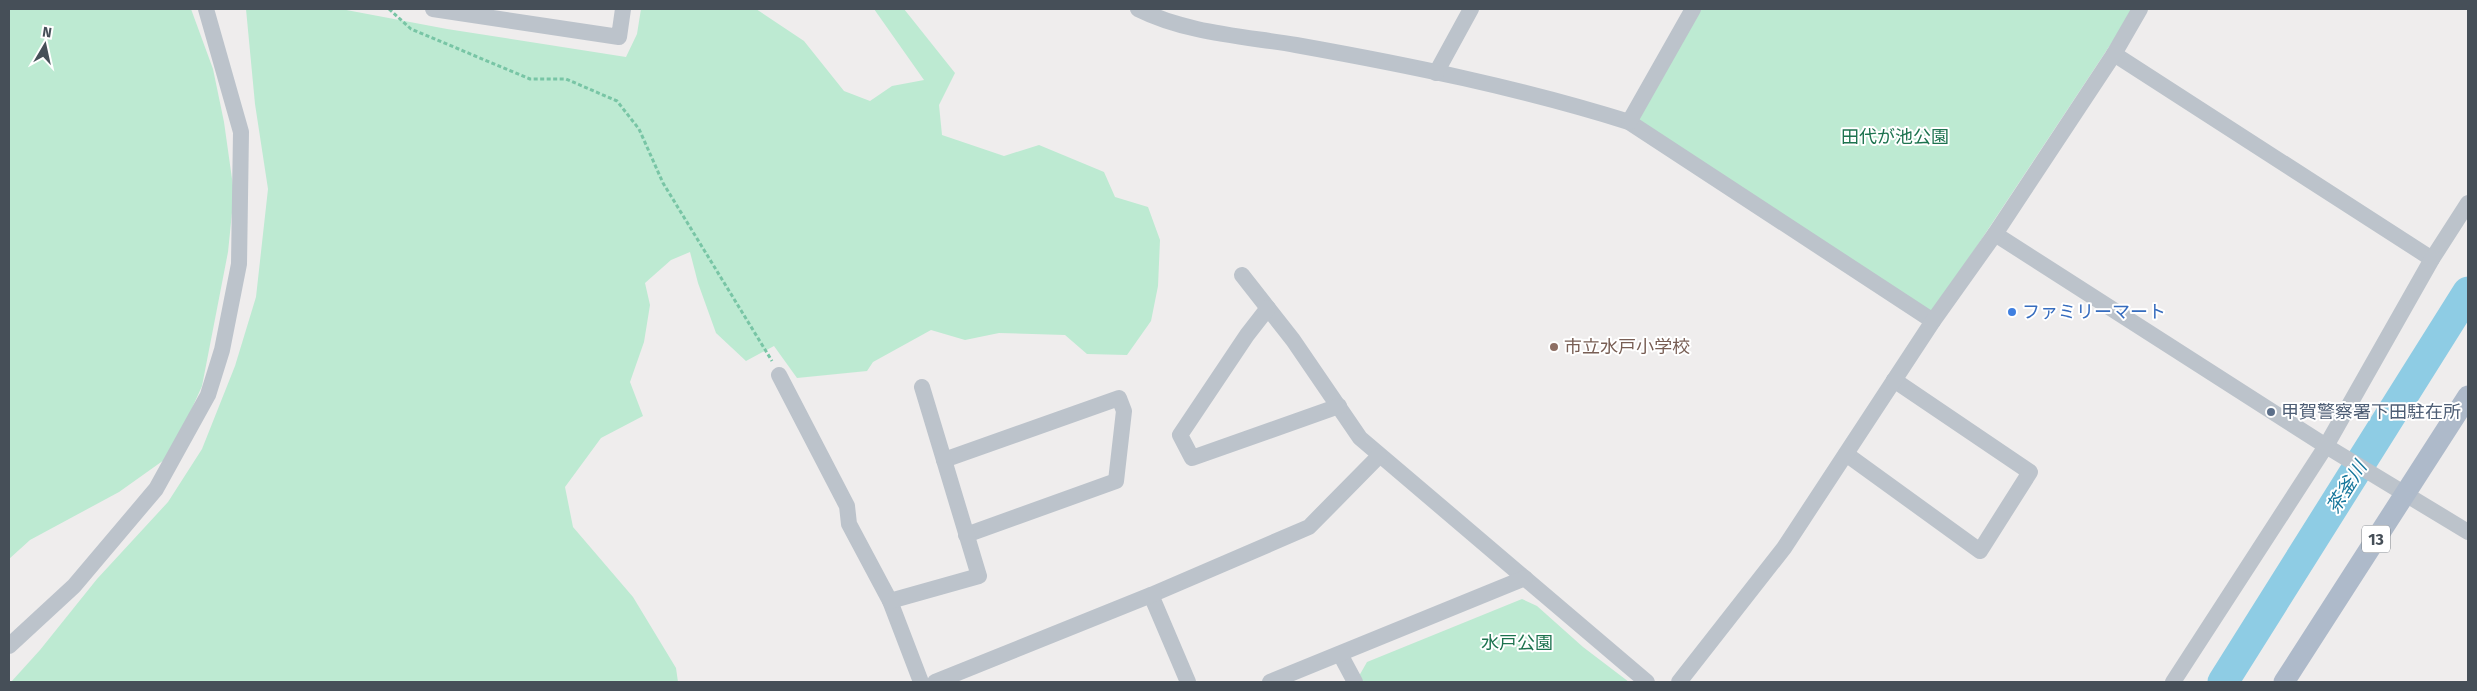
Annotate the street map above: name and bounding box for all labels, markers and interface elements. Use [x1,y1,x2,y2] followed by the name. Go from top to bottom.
[20,20,70,70] north arrow
[41,24,53,42] text: N
[1841,126,1949,148] park label: 田代が池公園
[2022,301,2166,323] place label: ファミリーマート
[2006,306,2018,318] marker: ファミリーマート
[1564,336,1690,358] place label: 市立水戸小学校
[1548,341,1560,353] marker: 市立水戸小学校
[2281,401,2461,423] place label: 甲賀警察署下田駐在所
[2265,406,2277,418] marker: 甲賀警察署下田駐在所
[2322,455,2372,518] water label: 茶釜川
[2362,526,2390,552] road number: 13
[1481,632,1553,654] park label: 水戸公園

